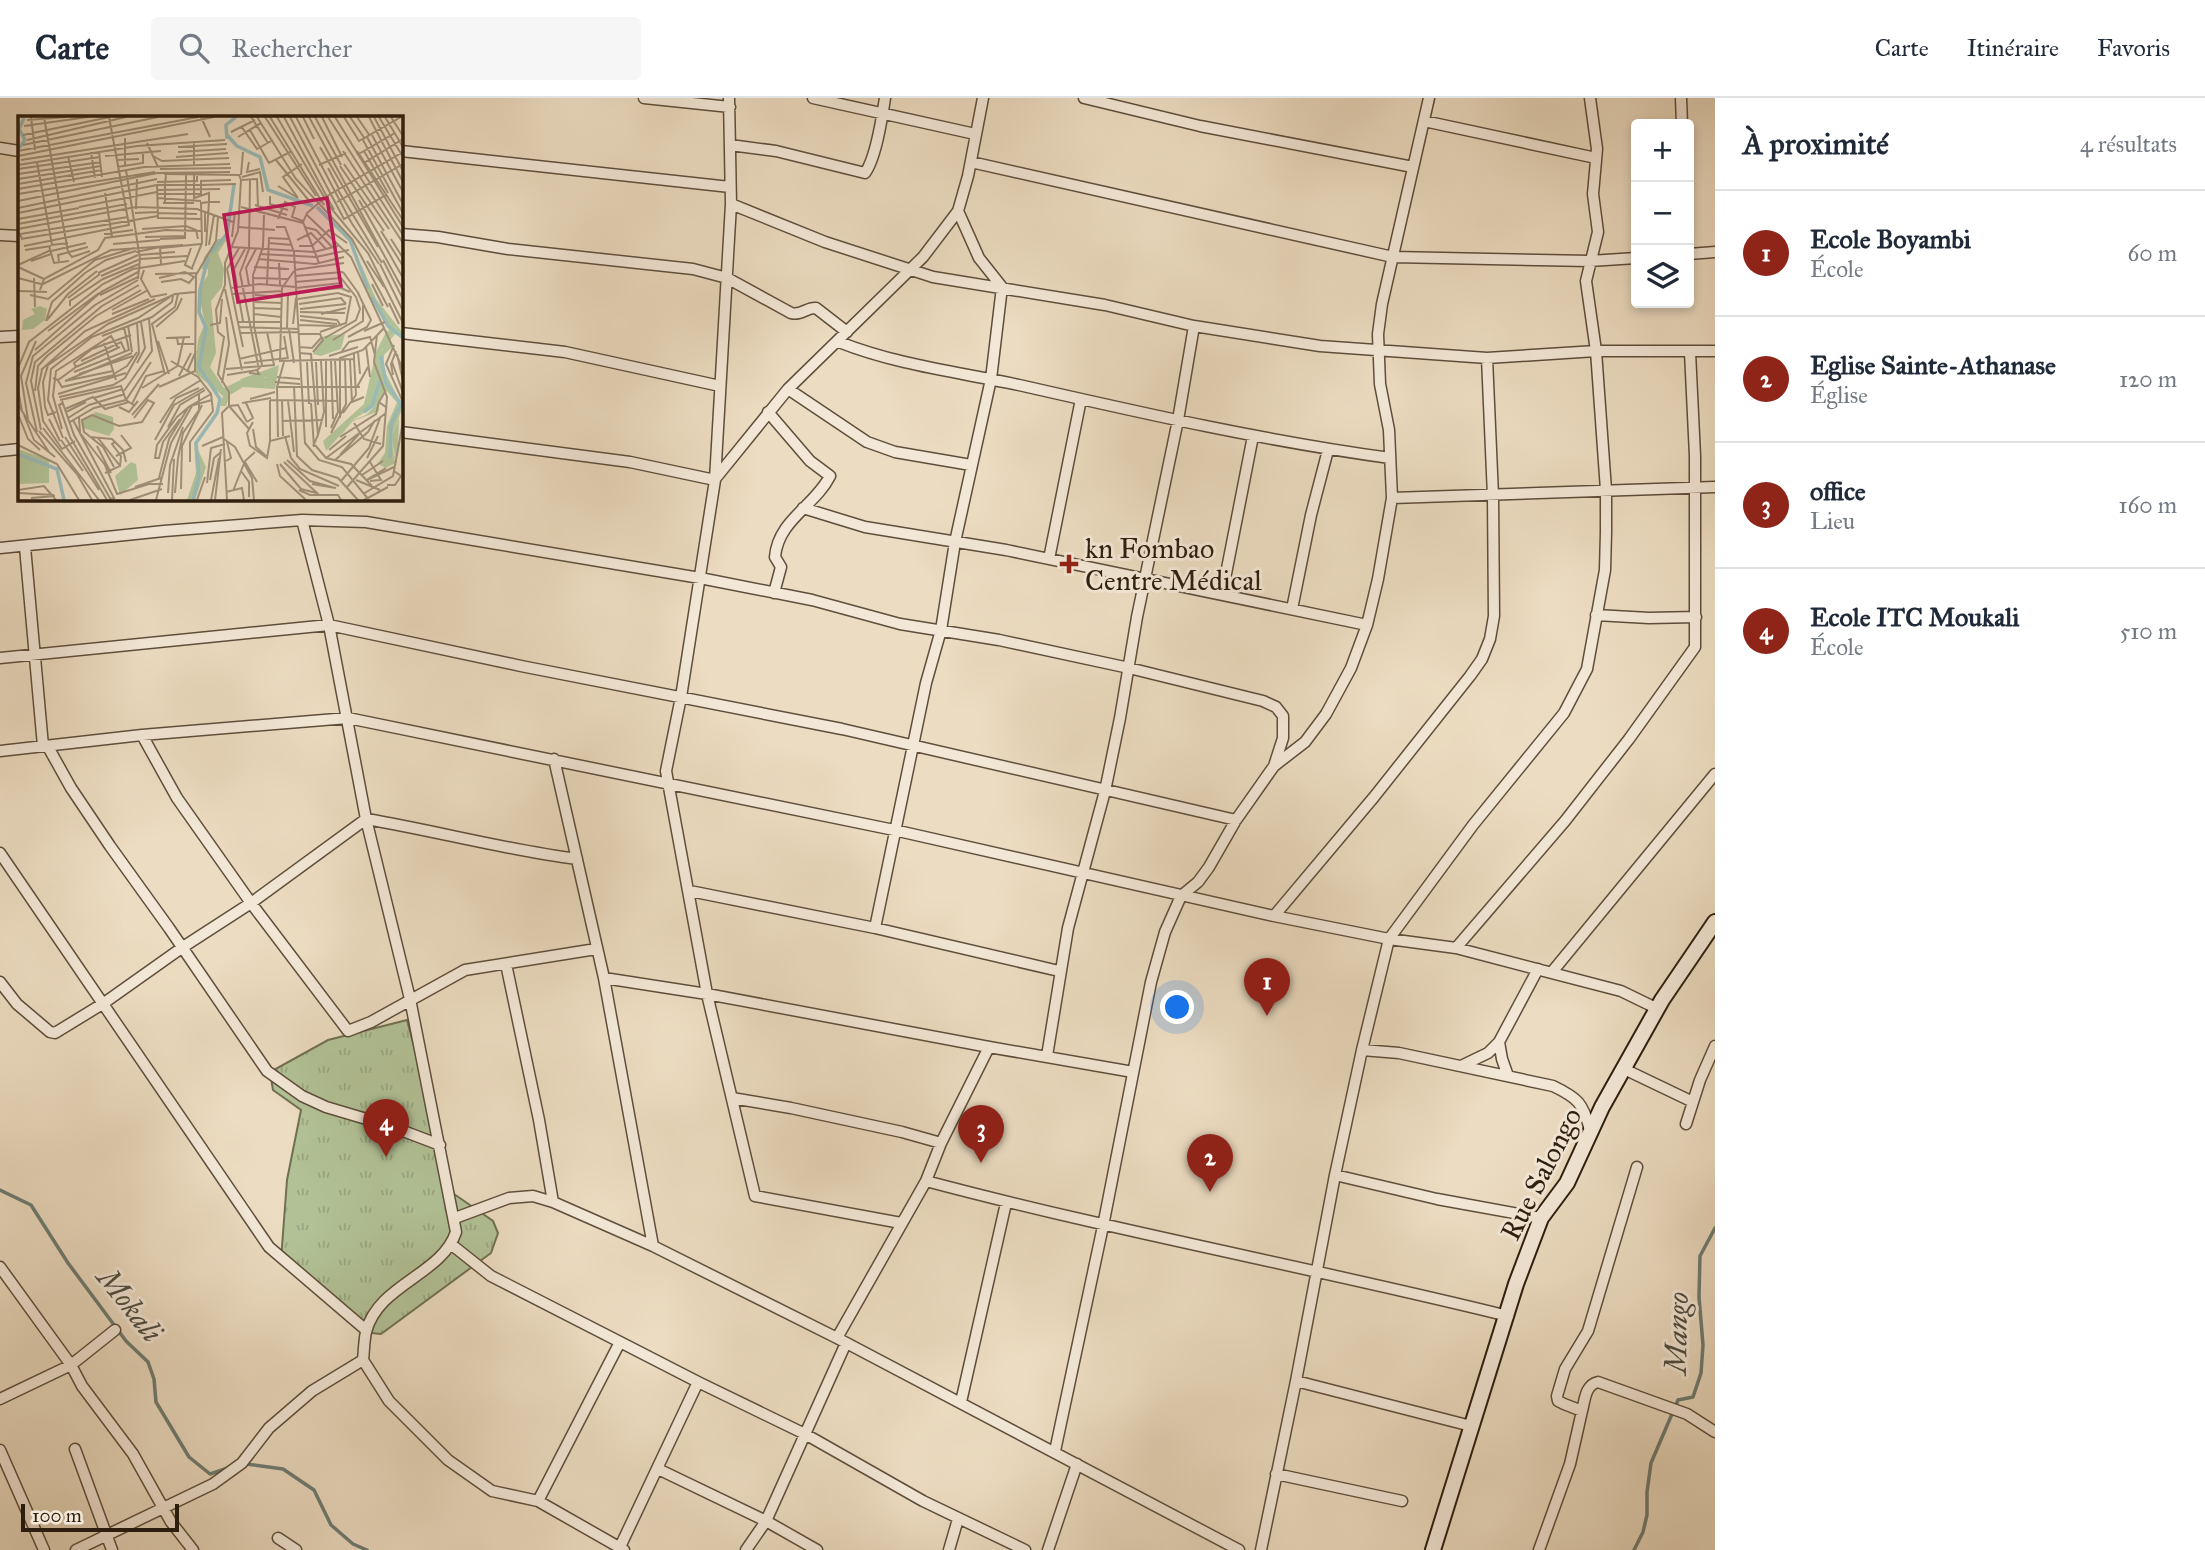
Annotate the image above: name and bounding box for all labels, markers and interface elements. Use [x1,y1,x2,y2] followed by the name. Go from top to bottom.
[151,17,641,80] search box
[35,28,109,68] text: Carte
[175,29,213,67] icon: search
[231,32,352,64] text: Rechercher
[1875,33,1929,63] text: Carte
[1967,33,2059,63] text: Itinéraire
[2097,33,2170,63] text: Favoris
[18,116,402,500] inset map
[1631,119,1694,308] map controls
[1631,119,1694,182] button: +
[1743,126,1889,162] text: À proximité
[2080,130,2177,158] text: 4 résultats
[1631,182,1694,245] button: −
[1810,223,1971,255] text: Ecole Boyambi
[1761,239,1771,267] text: 1
[2128,239,2177,267] text: 60 m
[1631,245,1694,308] button: layers
[1810,255,1864,283] text: École
[1810,349,2056,381] text: Eglise Sainte-Athanase
[1760,365,1772,393] text: 2
[2119,365,2177,393] text: 120 m
[1810,381,1868,409] text: Église
[1810,475,1866,507] text: office
[1761,491,1771,519] text: 3
[2119,491,2177,519] text: 160 m
[1810,507,1855,535] text: Lieu
[1085,531,1262,598] place label: kn Fombao Centre Médical
[1059,554,1079,574] marker: kn Fombao Centre Médical
[1810,601,2019,633] text: Ecole ITC Moukali
[1760,617,1772,645] text: 4
[2120,617,2177,645] text: 510 m
[1810,633,1864,661] text: École
[1244,958,1290,1016] pin: 1
[1160,990,1194,1024] your location
[363,1099,409,1157] pin: 4
[1493,1102,1589,1246] street label: Rue Salongo
[958,1105,1004,1163] pin: 3
[1187,1134,1233,1192] pin: 2
[88,1258,170,1350] water label: Mokali
[1657,1291,1696,1378] water label: Mango
[21,1501,178,1533] scale bar
[32,1504,82,1527] text: 100 m

